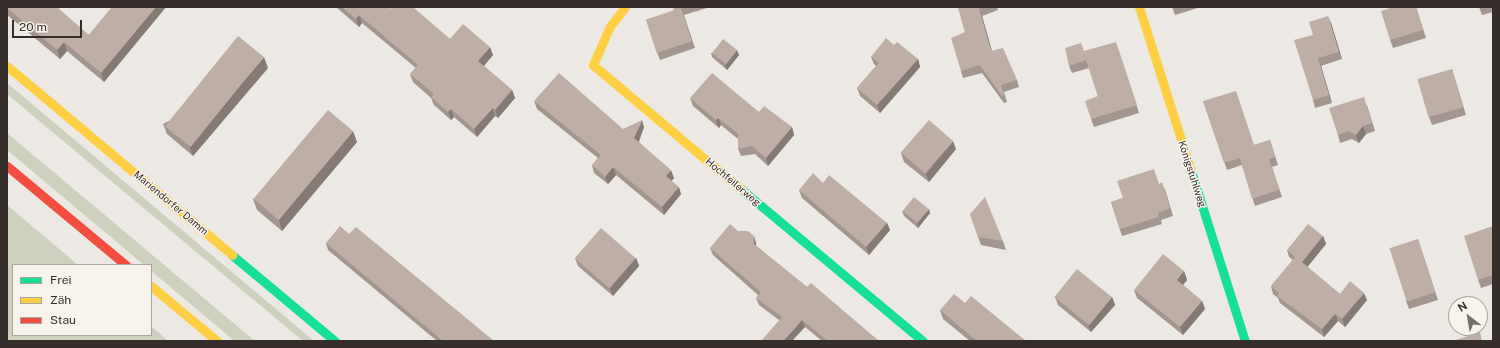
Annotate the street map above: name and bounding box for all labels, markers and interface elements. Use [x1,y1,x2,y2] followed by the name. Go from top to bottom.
[14,12,84,38] scale bar
[19,20,47,34] text: 20 m
[1176,139,1208,209] street label: Königstuhlweg
[703,155,763,209] street label: Hochfeilerweg
[131,168,211,238] street label: Mariendorfer Damm
[12,264,152,336] legend
[50,273,72,287] text: Frei
[50,293,71,307] text: Zäh
[1448,296,1488,336] north arrow
[1456,299,1469,314] text: N
[50,313,76,327] text: Stau

